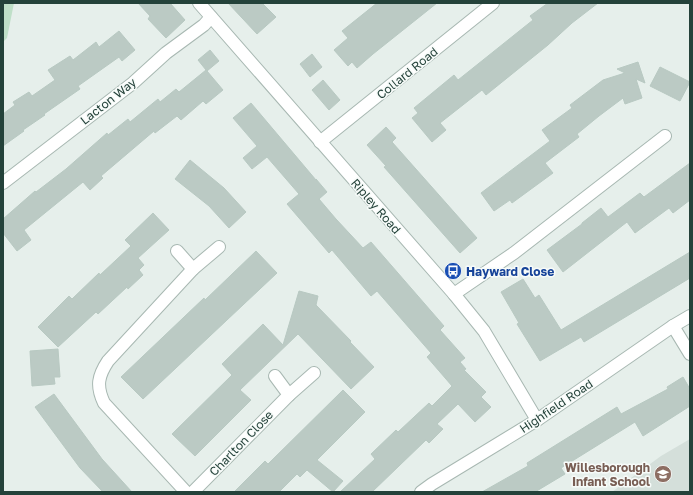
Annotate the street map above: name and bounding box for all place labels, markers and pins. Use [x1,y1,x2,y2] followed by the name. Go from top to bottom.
[443,261,463,281] bus stop icon: Hayward Close
[466,264,554,279] place label: Hayward Close
[565,460,650,489] place label: Willesborough Infant School
[653,464,673,484] school or university icon: Willesborough Infant School

